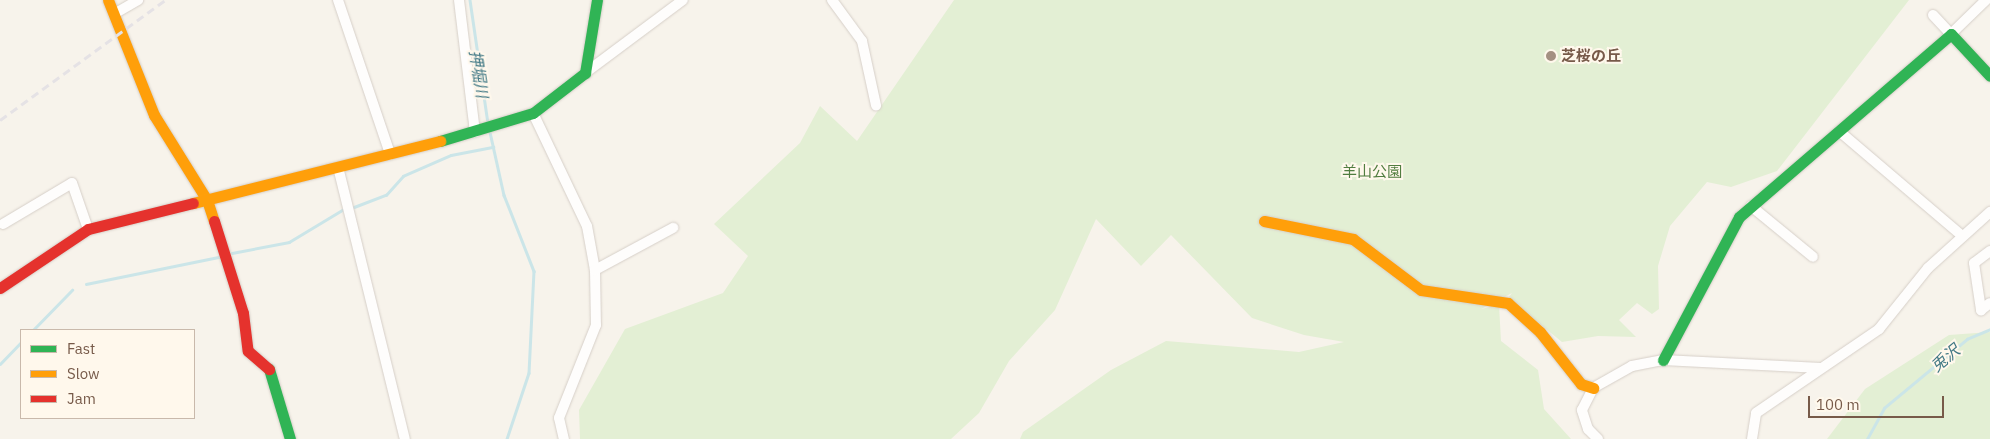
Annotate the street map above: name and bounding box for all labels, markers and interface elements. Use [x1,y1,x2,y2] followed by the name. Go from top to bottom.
[1561,47,1621,65] place label: 芝桜の丘
[466,49,492,99] water label: 押堀川
[1545,50,1557,62] marker: 芝桜の丘
[1342,163,1402,181] park label: 羊山公園
[20,329,195,419] legend
[67,339,95,358] text: Fast
[1927,340,1963,376] water label: 兎沢
[67,364,100,383] text: Slow
[1810,386,1946,418] scale bar
[67,389,96,408] text: Jam
[1816,395,1860,414] text: 100 m

